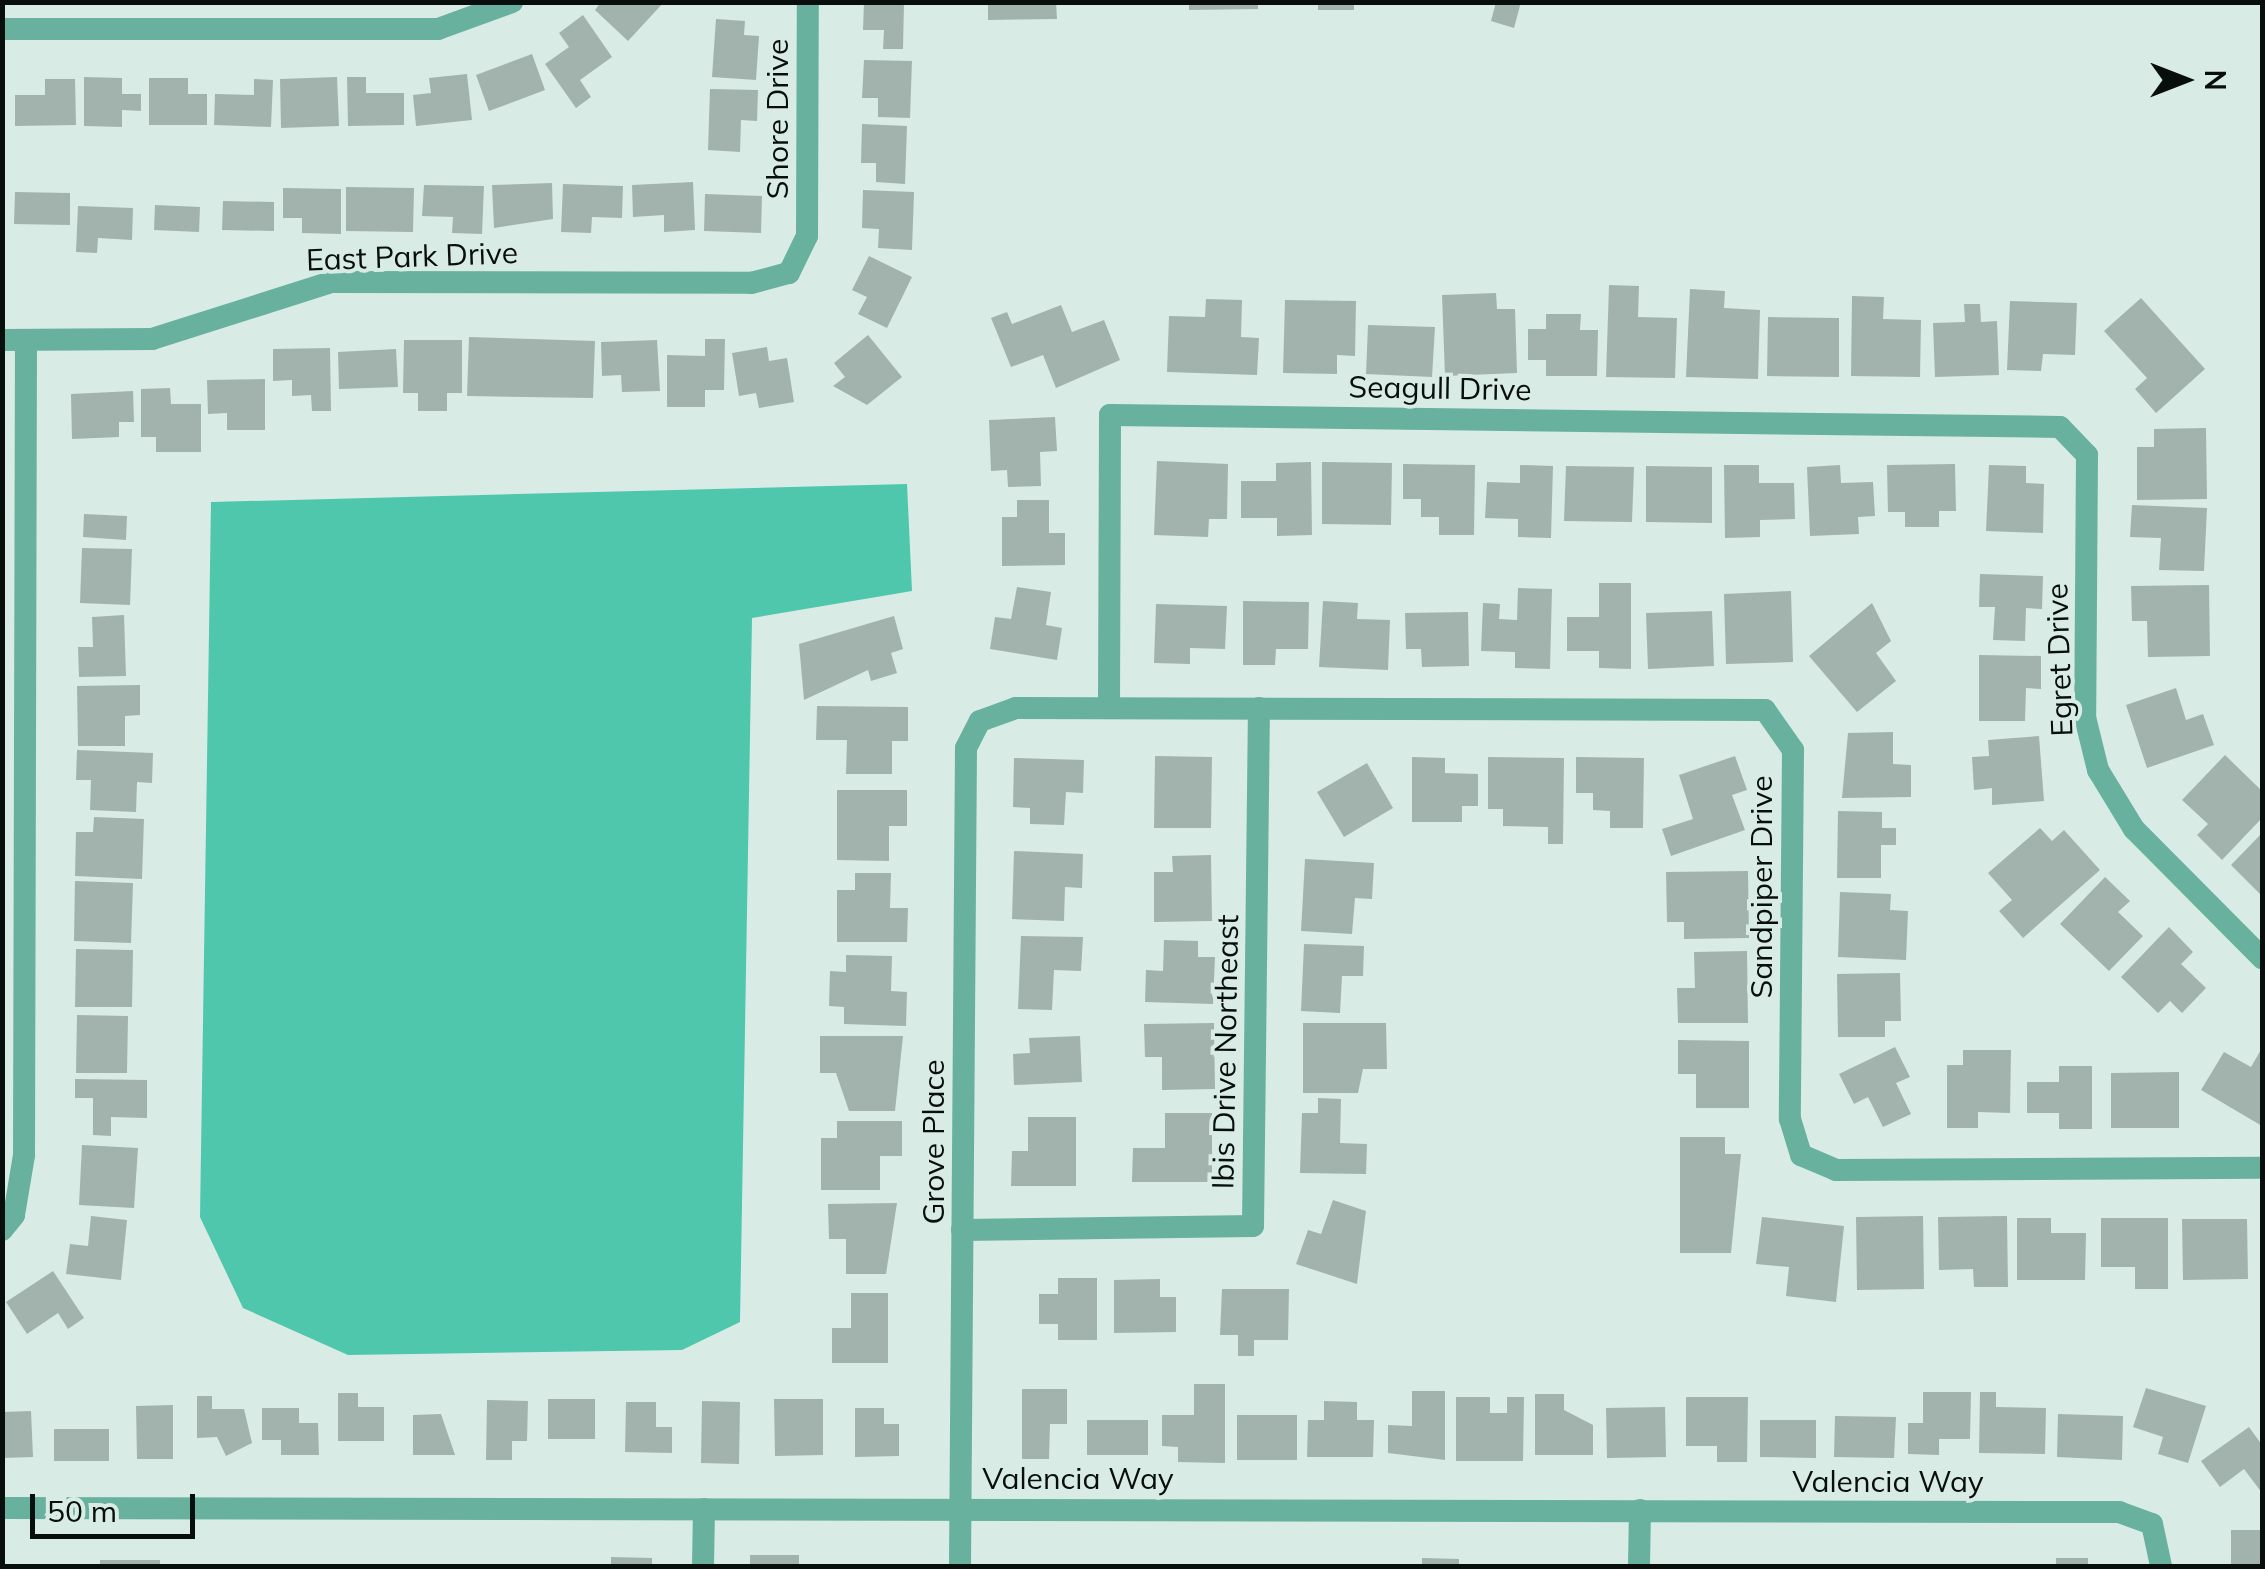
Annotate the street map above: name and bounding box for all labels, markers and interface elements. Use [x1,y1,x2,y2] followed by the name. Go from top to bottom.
[2135,30,2235,130] north arrow
[759,39,795,199] street label: Shore Drive
[2198,69,2233,91] text: N
[305,234,519,278] street label: East Park Drive
[1348,368,1532,408] street label: Seagull Drive
[2038,583,2080,737] street label: Egret Drive
[1743,776,1779,998] street label: Sandpiper Drive
[1205,914,1245,1190] street label: Ibis Drive Northeast
[915,1060,951,1224] street label: Grove Place
[982,1460,1174,1496] street label: Valencia Way
[1792,1463,1984,1499] street label: Valencia Way
[35,1474,200,1536] scale bar
[47,1492,117,1530] text: 50 m

